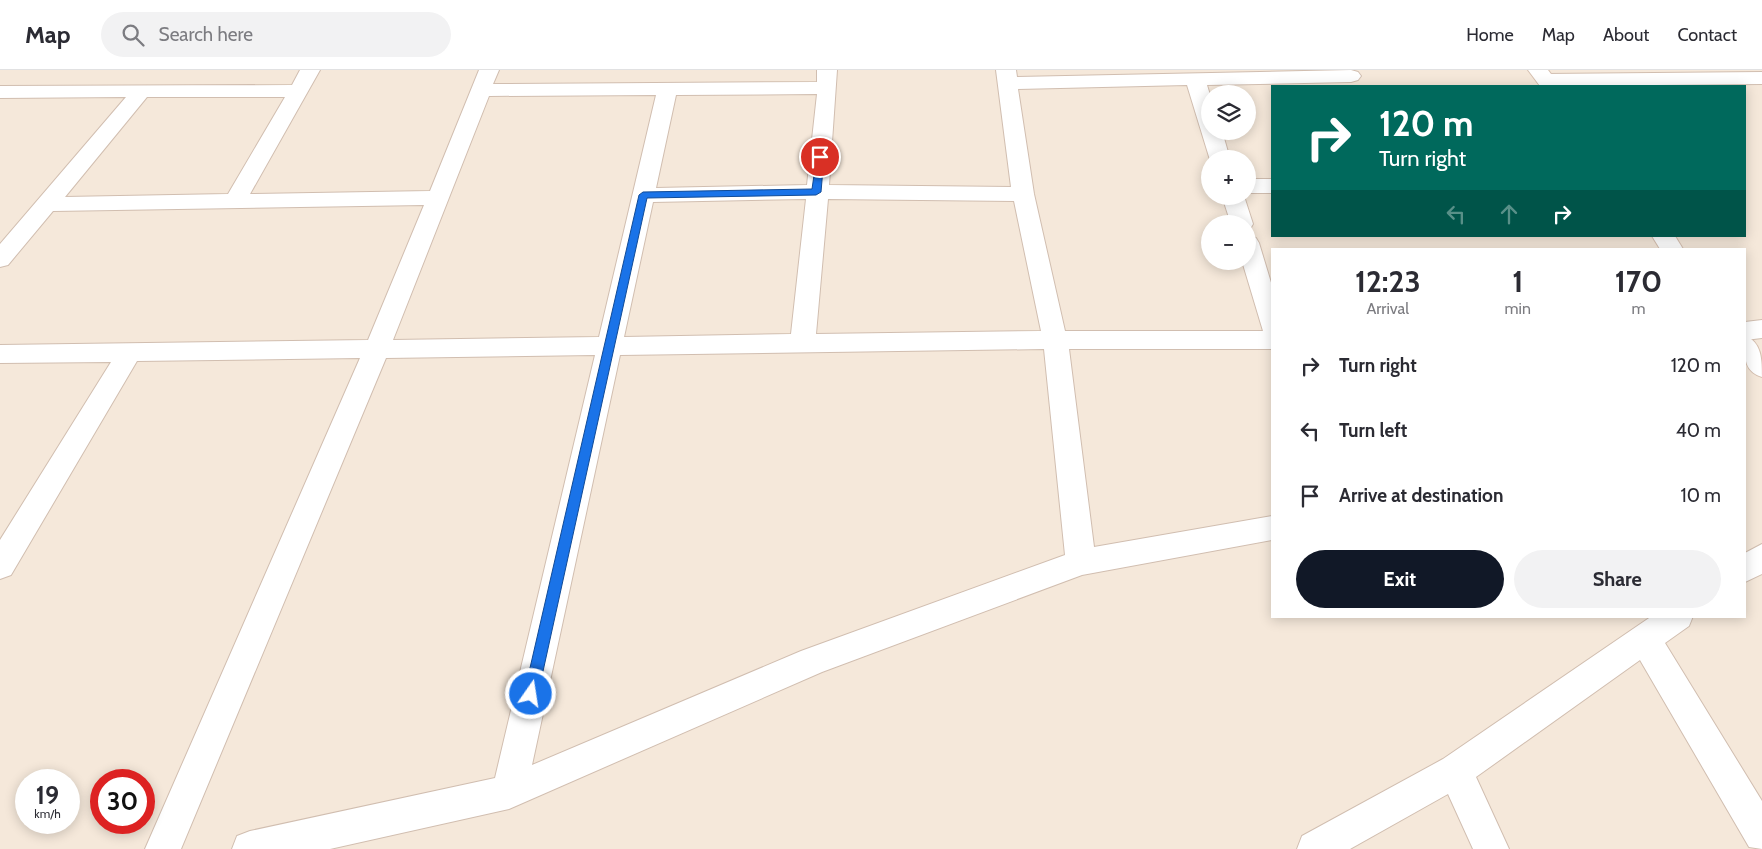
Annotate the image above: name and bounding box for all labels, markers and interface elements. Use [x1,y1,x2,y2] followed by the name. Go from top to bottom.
[101,12,451,57] search box
[25,20,71,49] text: Map
[119,21,147,49] icon: search
[159,23,253,46] text: Search here
[1466,24,1514,46] text: Home
[1542,24,1575,46] text: Map
[1603,24,1649,46] text: About
[1677,24,1737,46] text: Contact
[1201,85,1256,270] map controls
[1201,85,1256,140] button: layers
[1379,102,1473,145] text: 120 m
[1296,105,1361,170] icon: right
[799,136,841,178] pin
[806,143,834,171] icon: arrive
[1379,145,1466,172] text: Turn right
[1201,150,1256,205] button: +
[1442,200,1470,228] icon: left
[1495,200,1523,228] icon: ahead
[1548,200,1576,228] icon: right
[1201,215,1256,270] button: −
[1355,263,1421,300] text: 12:23
[1512,263,1523,300] text: 1
[1615,263,1662,300] text: 170
[1366,299,1409,318] text: Arrival
[1504,299,1531,318] text: min
[1631,299,1645,318] text: m
[1296,352,1324,380] icon: right
[1339,354,1417,377] text: Turn right
[1671,354,1721,377] text: 120 m
[1296,417,1324,445] icon: left
[1339,419,1407,442] text: Turn left
[1676,419,1721,442] text: 40 m
[1296,482,1324,510] icon: arrive
[1339,484,1503,507] text: Arrive at destination
[1681,484,1721,507] text: 10 m
[1296,550,1504,608] button: Exit
[1514,550,1721,608] button: Share
[504,667,556,719] position arrow
[90,769,155,834] speed limit sign: 30
[36,780,59,810] text: 19
[34,806,61,821] text: km/h

